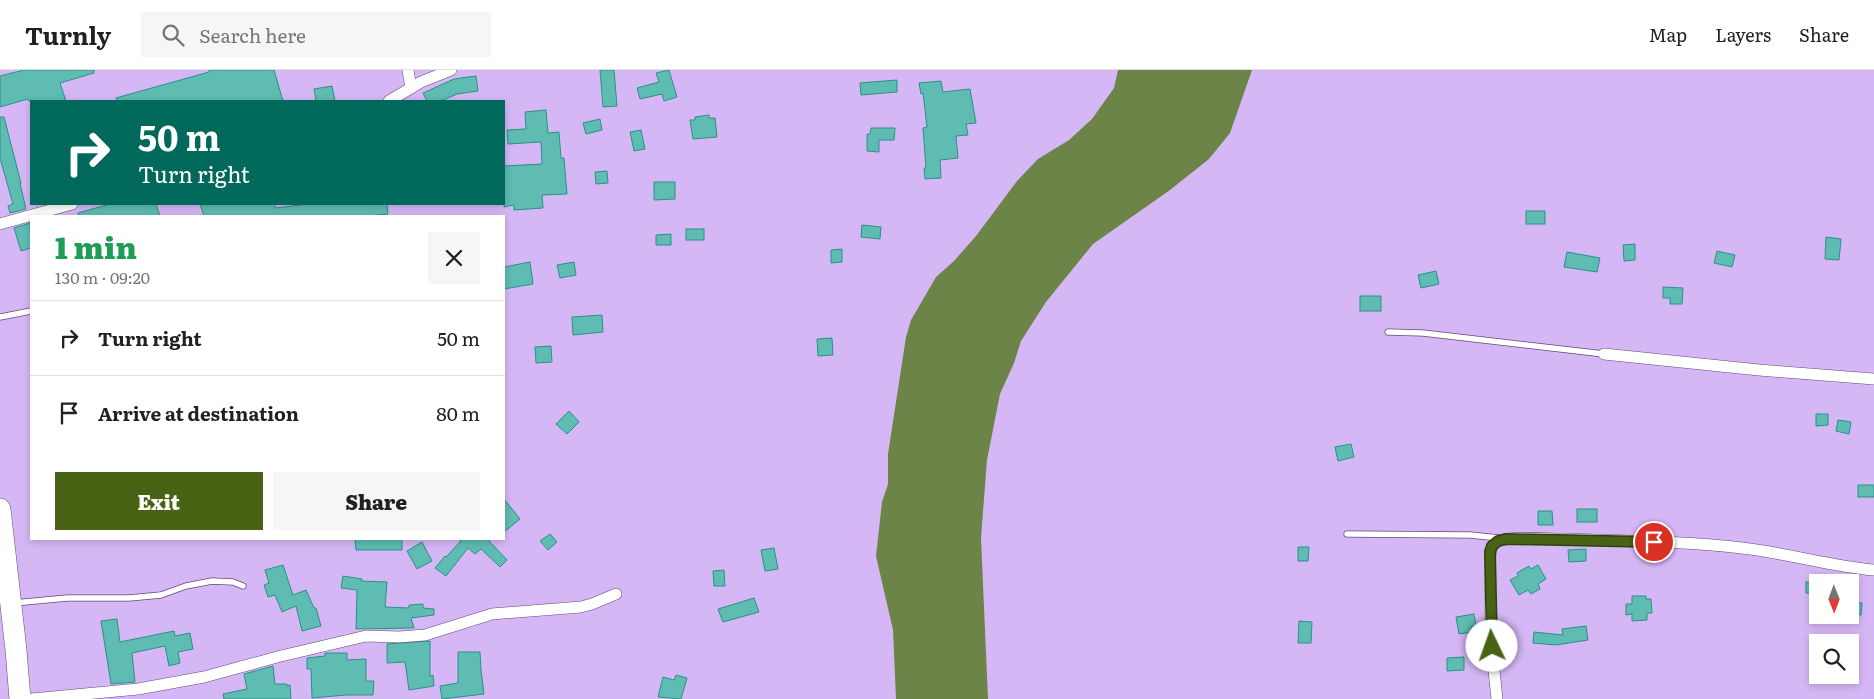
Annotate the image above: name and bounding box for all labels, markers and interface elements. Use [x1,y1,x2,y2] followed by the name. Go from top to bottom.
[141,12,491,57] search box
[25,17,111,52] text: Turnly
[159,21,187,49] icon: search
[199,21,306,49] text: Search here
[1649,21,1687,48] text: Map
[1715,21,1771,48] text: Layers
[1799,21,1849,48] text: Share
[138,110,221,162] text: 50 m
[55,120,120,185] icon: right
[138,157,250,190] text: Turn right
[55,224,137,268] text: 1 min
[428,232,480,284] button: close
[55,265,150,289] text: 130 m · 09:20
[55,324,83,352] icon: right
[98,324,202,352] text: Turn right
[437,324,480,352] text: 50 m
[55,399,83,427] icon: arrive
[98,399,299,427] text: Arrive at destination
[436,399,480,427] text: 80 m
[55,472,263,530] button: Exit
[273,472,480,530] button: Share
[1633,521,1675,563] pin
[1640,528,1668,556] icon: arrive
[1809,574,1859,624] north arrow
[1809,574,1859,684] map controls
[1465,619,1517,671] position arrow
[1809,634,1859,684] button: search

